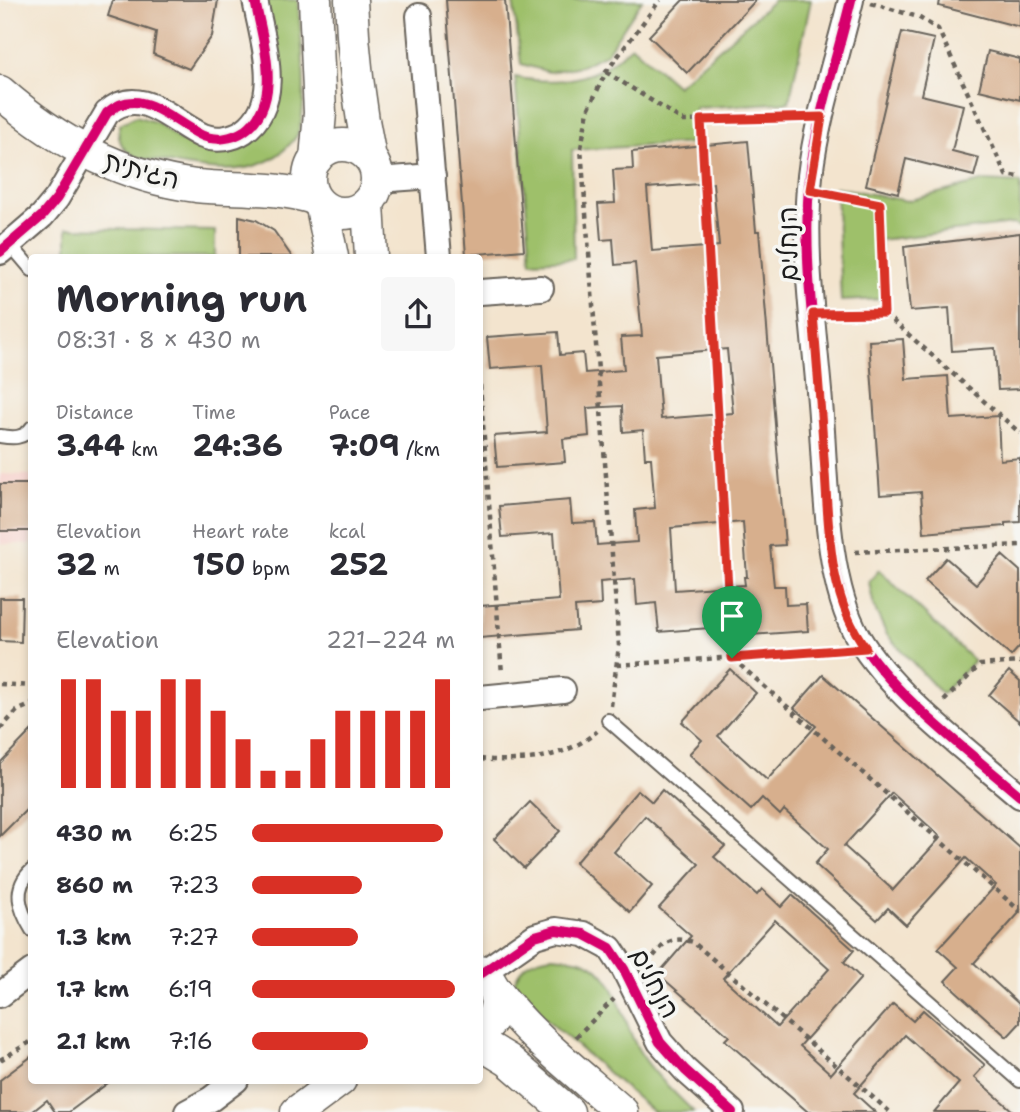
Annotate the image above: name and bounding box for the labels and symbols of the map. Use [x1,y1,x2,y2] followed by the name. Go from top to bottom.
[100,142,184,197] street label: הגיתית
[769,206,806,282] street label: הנחלים
[702,586,762,658] pin
[622,941,689,1024] street label: הנחלים

